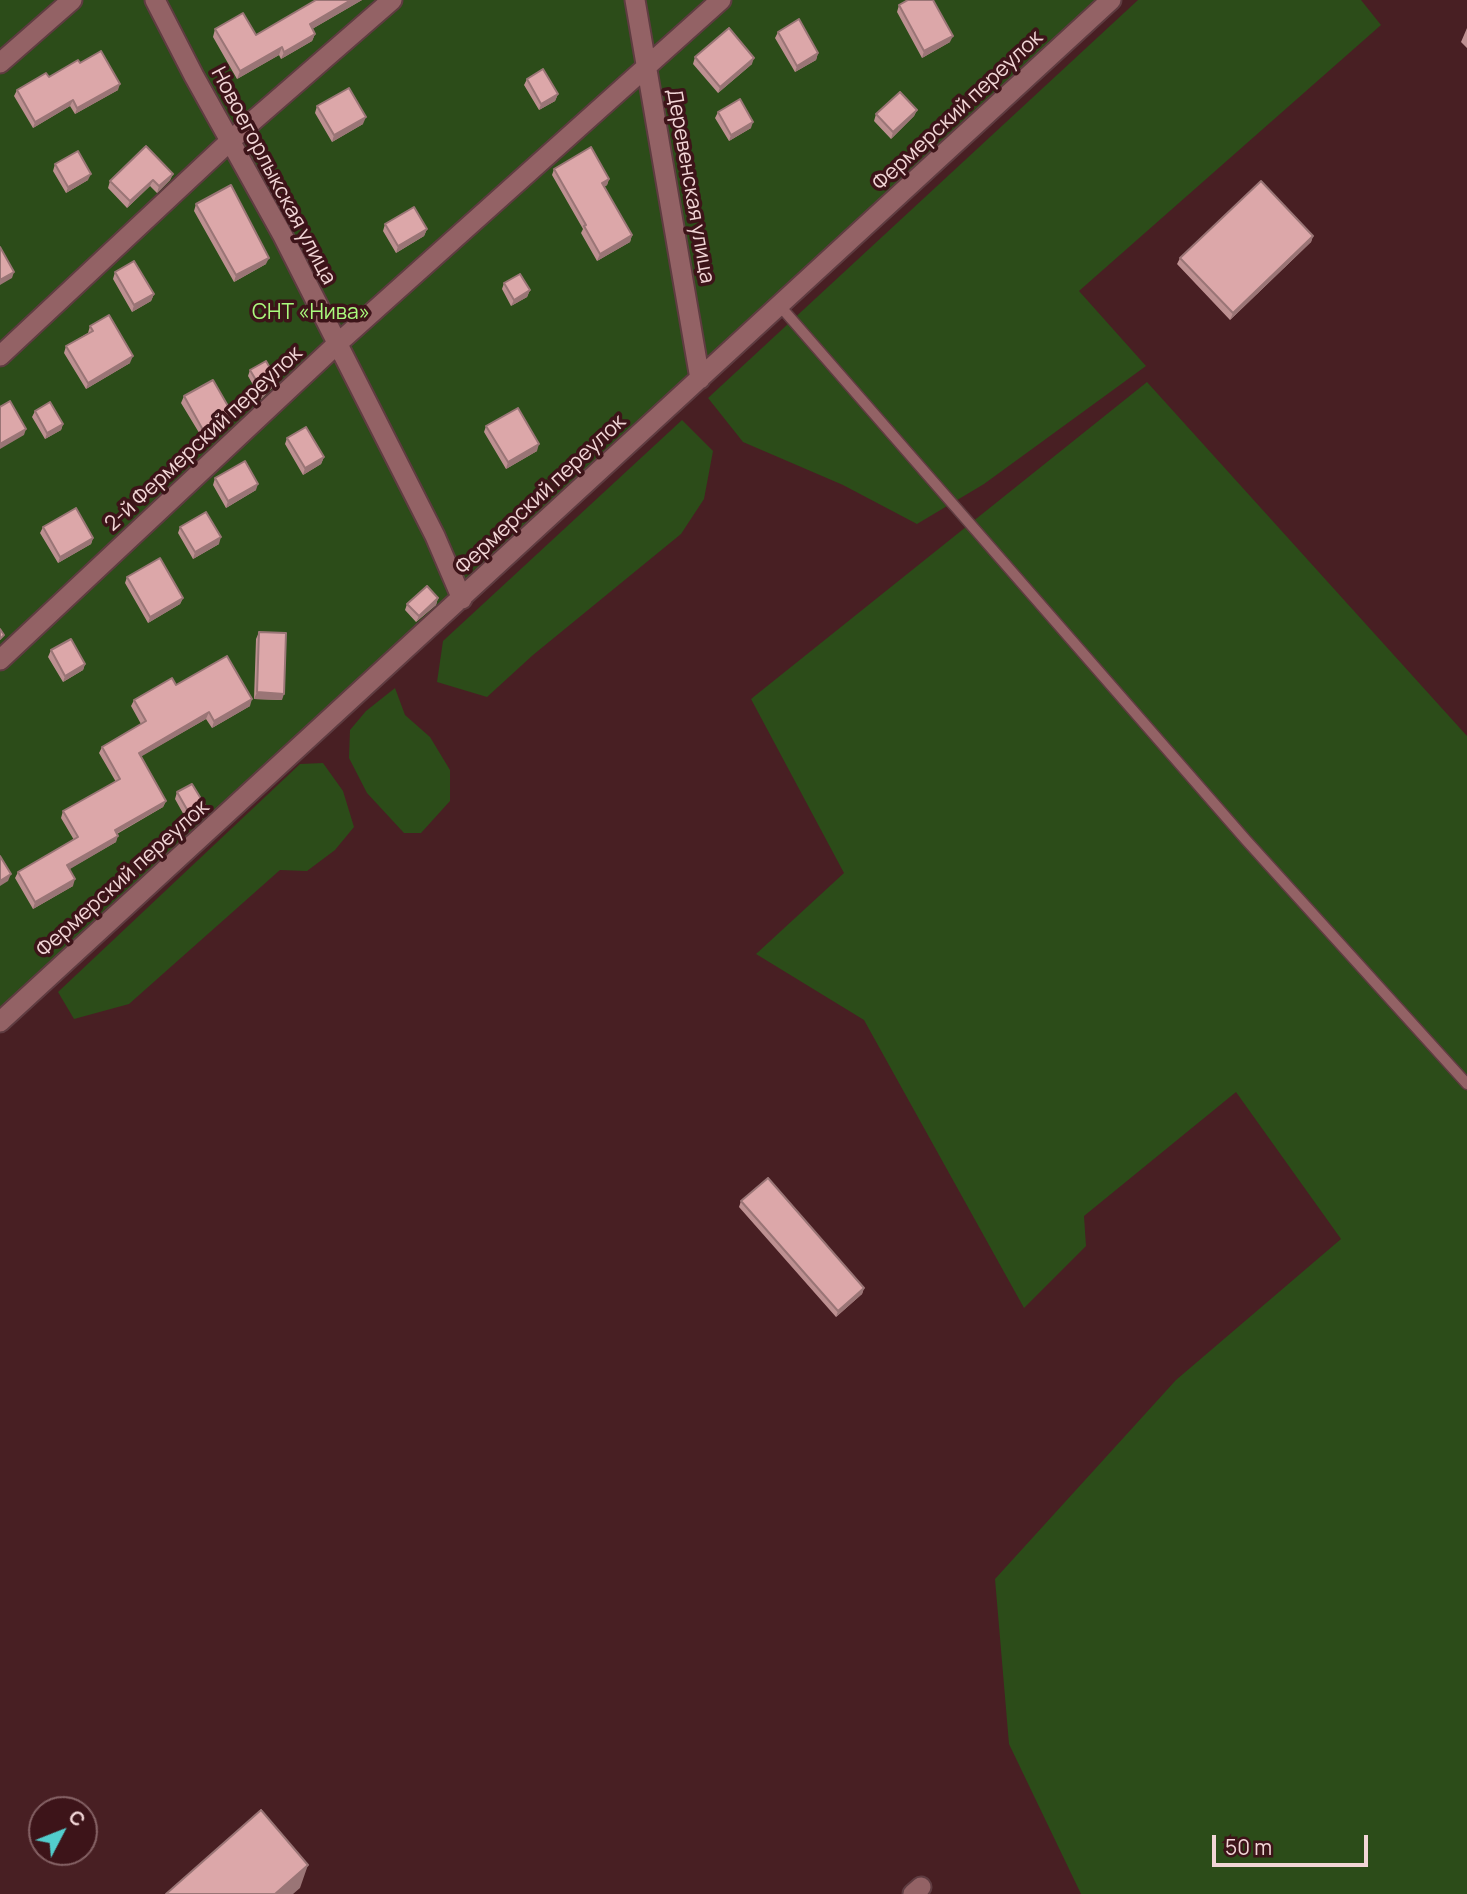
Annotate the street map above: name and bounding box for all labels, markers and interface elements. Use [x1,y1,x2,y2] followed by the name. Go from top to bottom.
[868,26,1048,196] street label: Фермерский переулок
[205,63,341,289] street label: Новоегорлыкская улица
[660,87,720,285] street label: Деревенская улица
[252,300,370,326] park label: СНТ «Нива»
[100,341,308,537] street label: 2-й Фермерский переулок
[451,410,631,580] street label: Фермерский переулок
[32,795,214,963] street label: Фермерский переулок
[28,1796,98,1866] north arrow
[63,1804,91,1832] text: С
[1215,1820,1371,1864] scale bar
[1225,1833,1272,1861] text: 50 m

